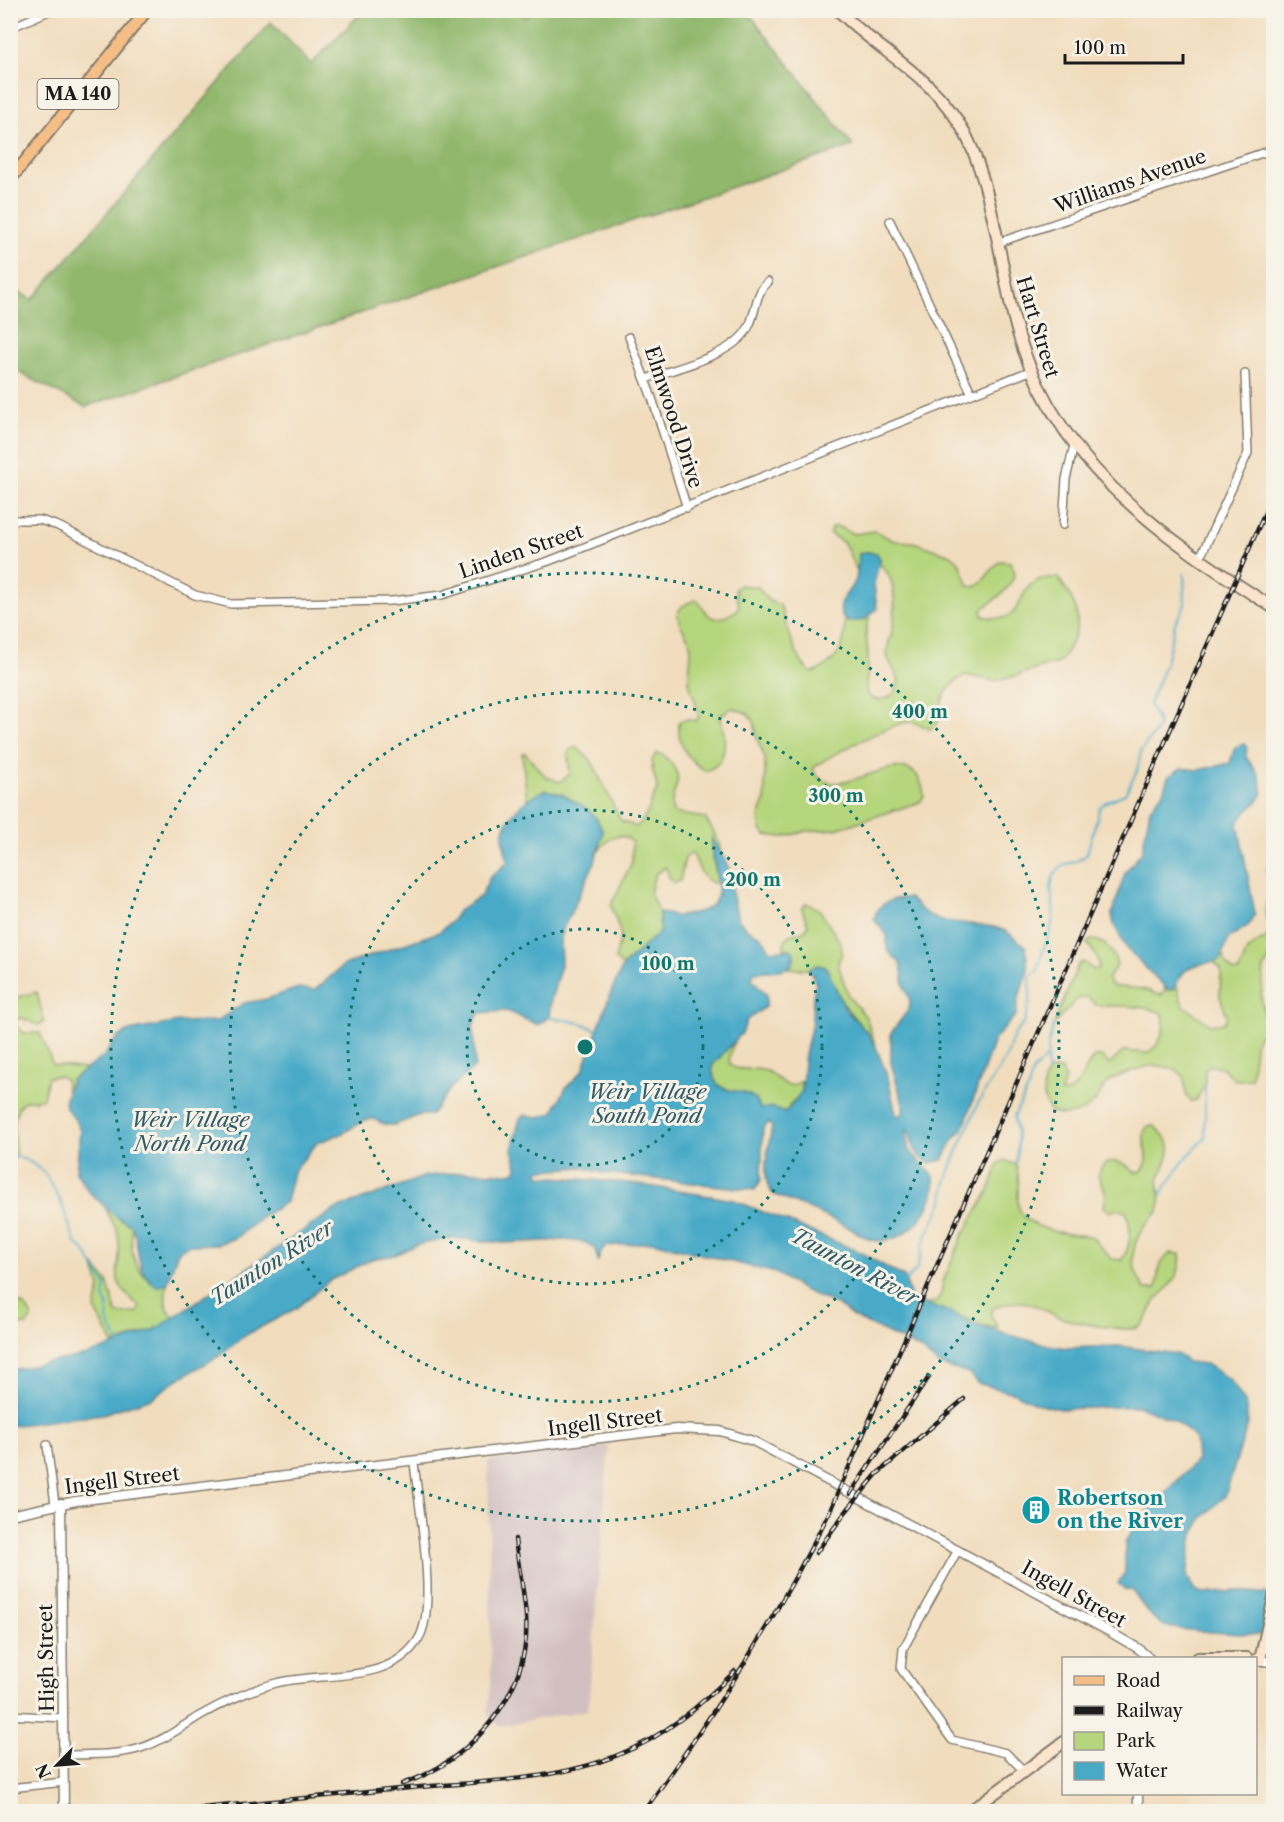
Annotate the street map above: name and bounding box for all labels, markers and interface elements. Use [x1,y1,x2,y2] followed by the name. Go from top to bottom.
[1065,27,1184,65] scale bar
[1074,37,1126,59] text: 100 m
[38,79,118,109] road number: MA 140
[1050,144,1209,219] street label: Williams Avenue
[1011,273,1065,381] street label: Hart Street
[640,343,708,491] street label: Elmwood Drive
[456,519,586,583] street label: Linden Street
[892,701,948,723] text: 400 m
[808,785,864,807] text: 300 m
[725,869,781,891] text: 200 m
[641,953,695,975] text: 100 m
[575,1037,595,1057] centre of rings
[588,1079,707,1128] water label: Weir Village South Pond
[131,1107,250,1156] water label: Weir Village North Pond
[205,1214,339,1310] water label: Taunton River
[787,1222,924,1311] water label: Taunton River
[546,1403,664,1441] street label: Ingell Street
[63,1461,181,1499] street label: Ingell Street
[1057,1486,1183,1533] place label: Robertson on the River
[1020,1494,1052,1526] building icon: Robertson on the River
[1018,1555,1130,1633] street label: Ingell Street
[33,1604,59,1712] street label: High Street
[1062,1657,1257,1795] legend
[1116,1670,1161,1692] text: Road
[1116,1700,1184,1722] text: Railway
[1116,1730,1157,1752] text: Park
[27,1735,87,1795] north arrow
[1115,1760,1168,1782] text: Water
[31,1761,55,1782] text: N

